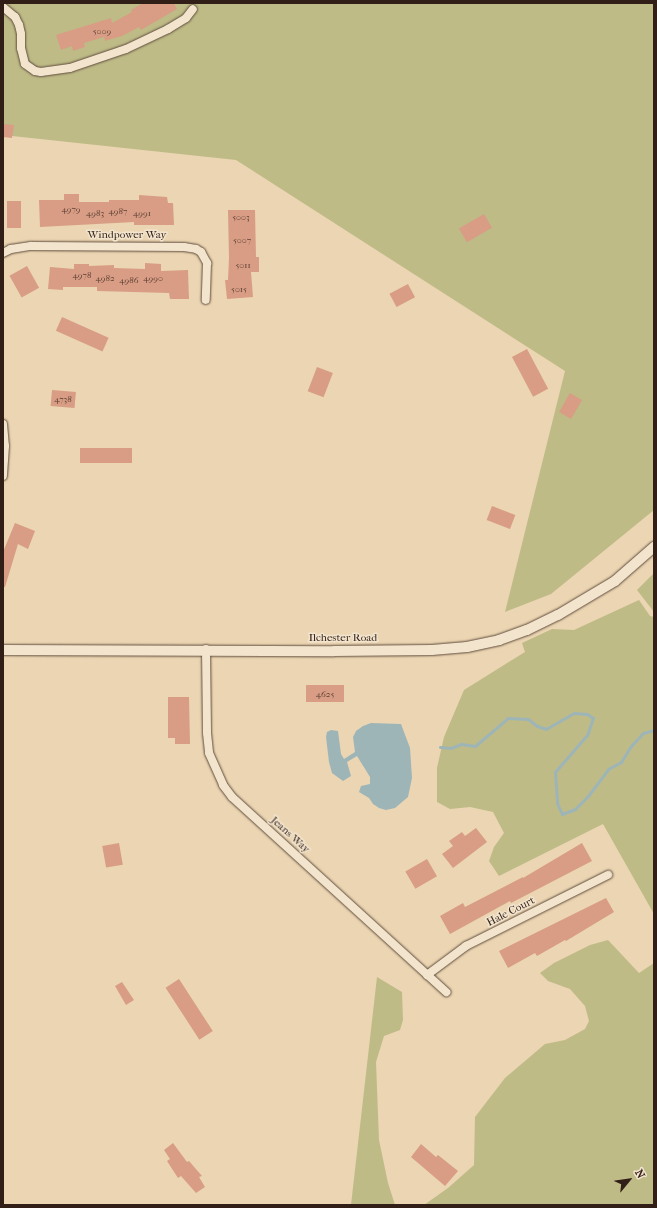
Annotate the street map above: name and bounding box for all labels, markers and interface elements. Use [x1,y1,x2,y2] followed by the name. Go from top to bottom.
[93,26,111,36] house number: 5009
[61,204,81,214] house number: 4979
[109,206,127,216] house number: 4987
[86,208,104,218] house number: 4983
[133,208,151,218] house number: 4991
[232,212,250,222] house number: 5003
[88,228,166,242] street label: Windpower Way
[233,235,251,245] house number: 5007
[235,260,251,270] house number: 5011
[73,270,91,280] house number: 4978
[95,273,115,283] house number: 4982
[143,273,163,283] house number: 4990
[119,275,139,285] house number: 4986
[231,284,247,294] house number: 5015
[54,394,72,404] house number: 4738
[309,631,377,645] street label: Ilchester Road
[316,689,334,699] house number: 4625
[268,814,312,856] street label: Jeans Way
[485,894,537,930] street label: Hale Court
[609,1160,649,1200] north arrow
[632,1167,648,1181] text: N

